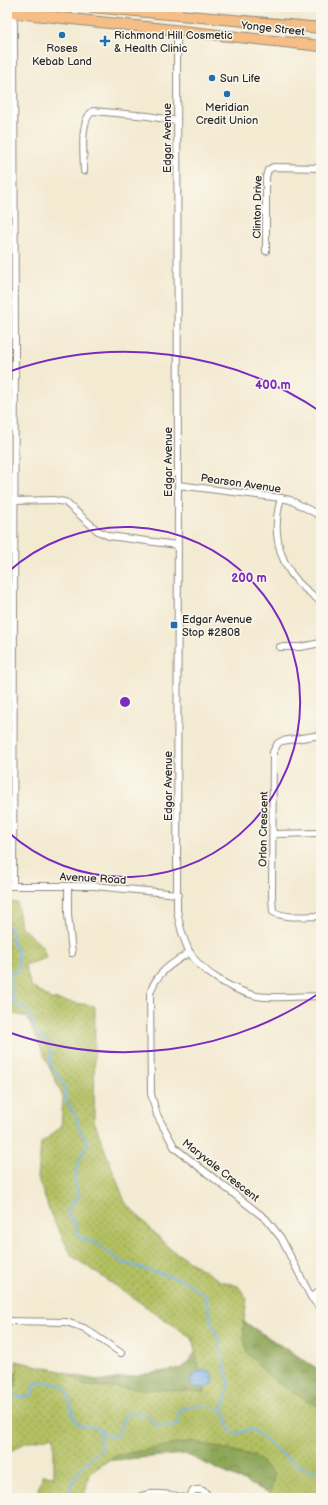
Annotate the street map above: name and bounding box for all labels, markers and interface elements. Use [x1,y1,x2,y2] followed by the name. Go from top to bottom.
[240,19,306,38] street label: Yonge Street
[114,29,233,55] place label: Richmond Hill Cosmetic & Health Clinic
[57,30,67,40] marker: Roses Kebab Land
[99,35,111,47] marker: Richmond Hill Cosmetic & Health Clinic
[32,42,92,68] place label: Roses Kebab Land
[220,72,261,85] place label: Sun Life
[207,73,217,83] marker: Sun Life
[222,89,232,99] marker: Meridian Credit Union
[196,101,258,127] place label: Meridian Credit Union
[161,103,174,173] street label: Edgar Avenue
[250,175,265,239] street label: Clinton Drive
[255,378,291,393] text: 400 m
[162,427,175,497] street label: Edgar Avenue
[200,471,282,496] street label: Pearson Avenue
[231,571,267,586] text: 200 m
[182,613,252,639] place label: Edgar Avenue Stop #2808
[169,620,179,630] marker: Edgar Avenue Stop #2808
[118,695,132,709] centre of rings
[162,751,175,821] street label: Edgar Avenue
[256,790,271,867] street label: Orlon Crescent
[59,870,127,887] street label: Avenue Road
[180,1136,262,1205] street label: Maryvale Crescent

